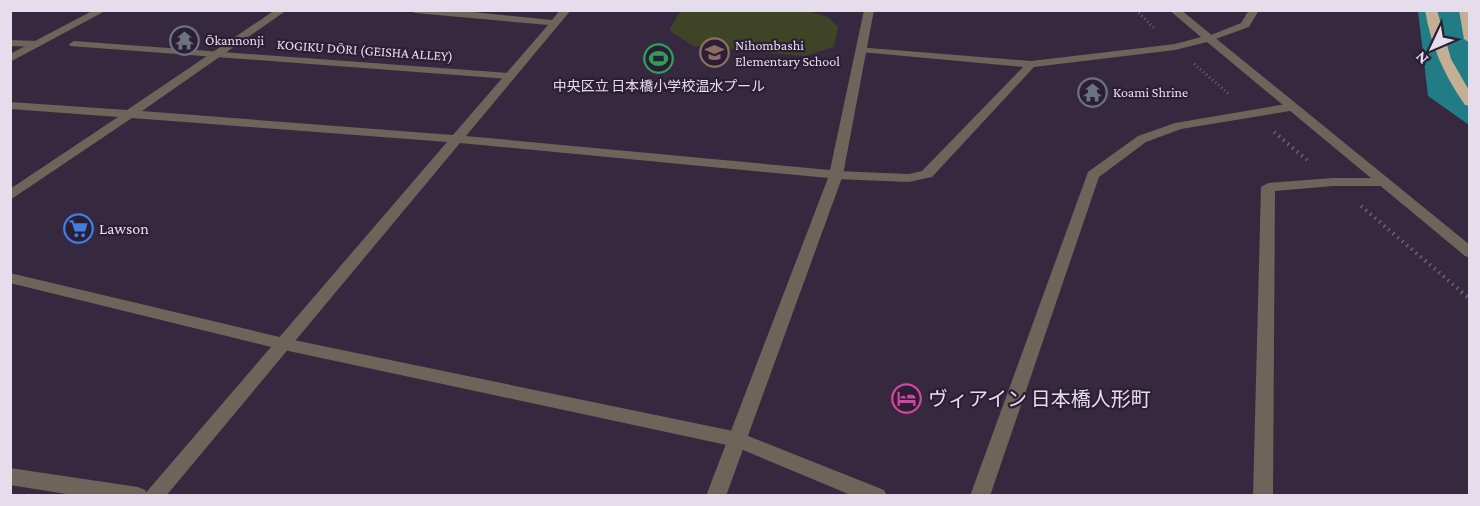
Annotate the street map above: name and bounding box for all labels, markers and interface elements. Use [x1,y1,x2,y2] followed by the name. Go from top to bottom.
[1402,18,1462,78] north arrow
[168,24,200,56] temple icon: Ōkannonji
[205,32,264,49] place label: Ōkannonji
[276,36,454,65] street label: KOGIKU DŌRI (GEISHA ALLEY)
[698,37,730,69] school or university icon: Nihombashi Elementary School
[735,37,840,69] place label: Nihombashi Elementary School
[643,43,675,75] sports icon: 中央区立 日本橋小学校温水プール
[1412,48,1431,68] text: N
[1076,76,1108,108] temple icon: Koami Shrine
[553,78,765,94] place label: 中央区立 日本橋小学校温水プール
[1113,84,1188,100] place label: Koami Shrine
[62,212,94,244] supermarket icon: Lawson
[99,220,149,237] place label: Lawson
[891,383,923,415] hotel icon: ヴィアイン 日本橋人形町
[928,388,1151,410] place label: ヴィアイン 日本橋人形町

